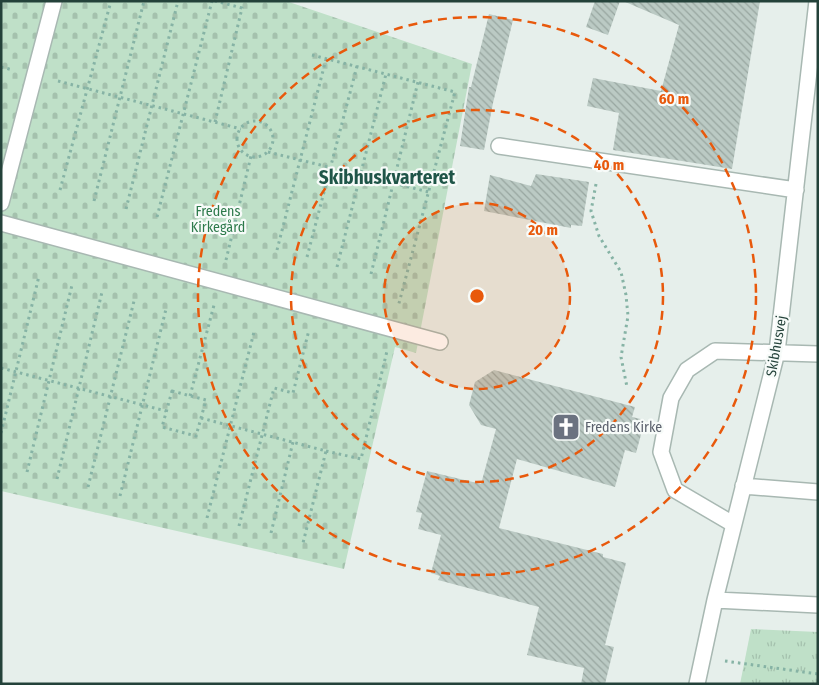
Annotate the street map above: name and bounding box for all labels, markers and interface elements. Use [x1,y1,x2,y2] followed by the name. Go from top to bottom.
[659,90,689,108] text: 60 m
[594,156,624,174] text: 40 m
[319,166,455,189] district label: Skibhuskvarteret
[191,203,245,236] park label: Fredens Kirkegård
[527,221,558,239] text: 20 m
[468,287,486,305] centre of rings
[763,314,790,378] street label: Skibhusvej
[551,412,581,442] church icon: Fredens Kirke
[585,419,662,436] place label: Fredens Kirke

